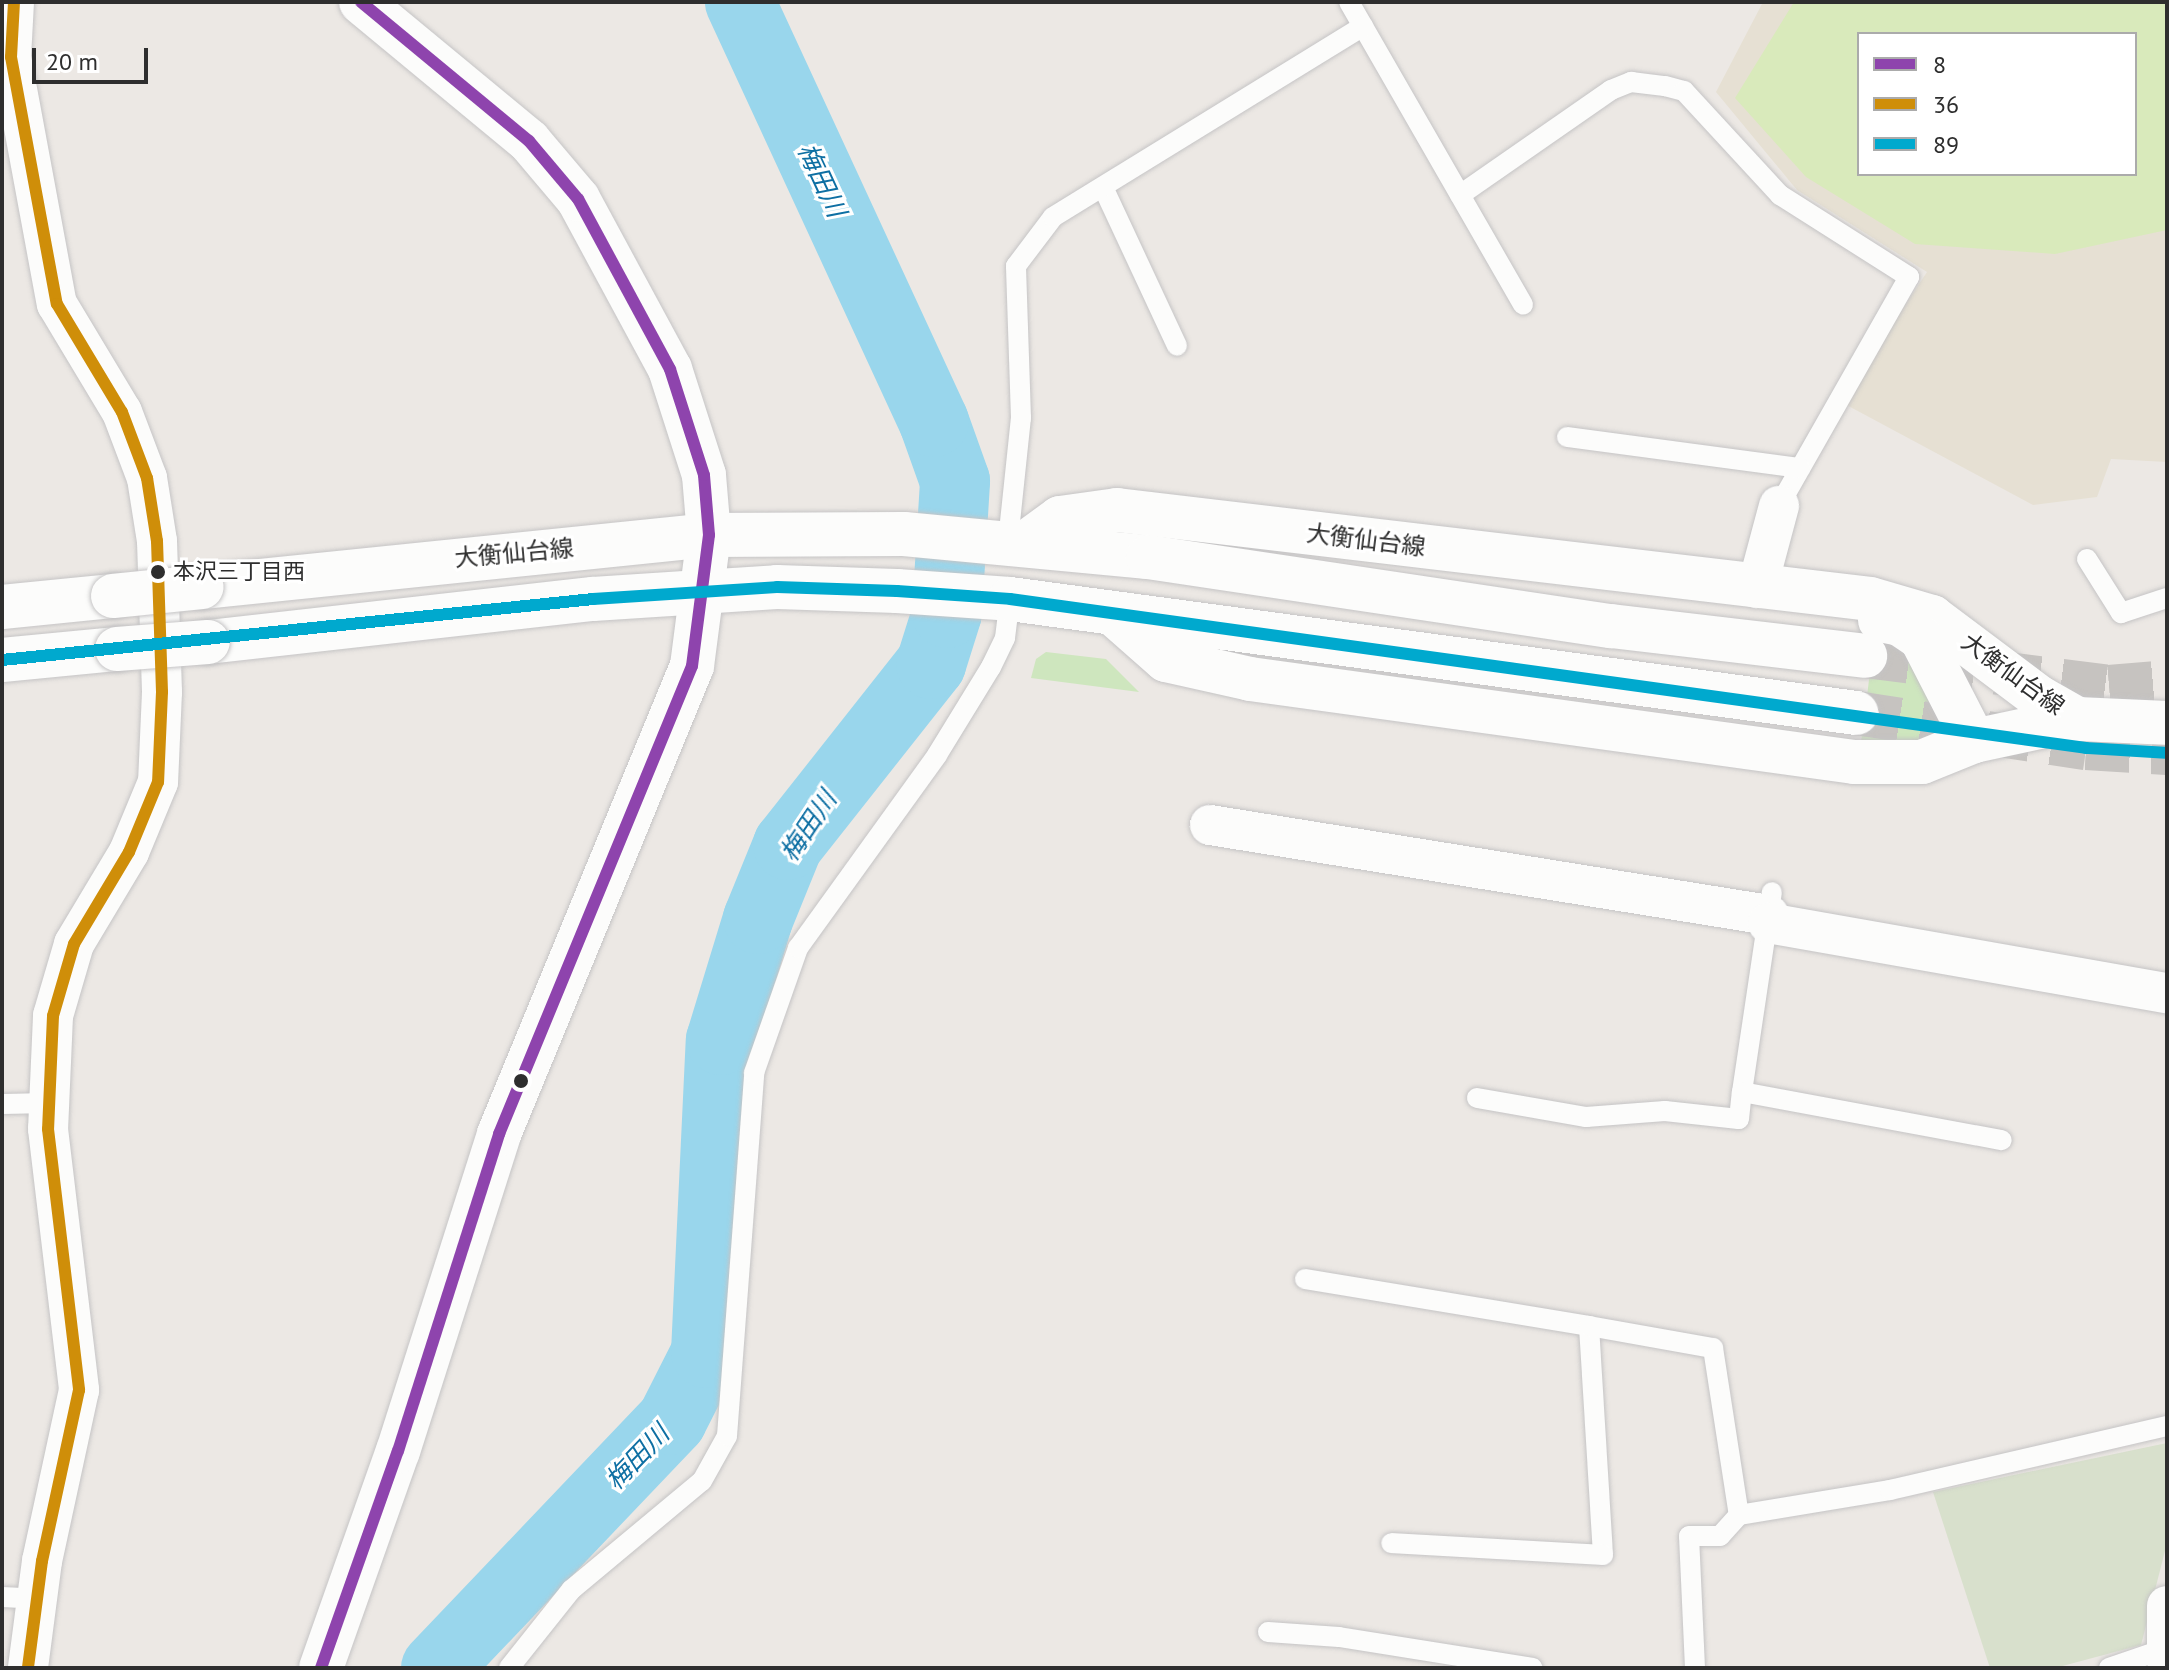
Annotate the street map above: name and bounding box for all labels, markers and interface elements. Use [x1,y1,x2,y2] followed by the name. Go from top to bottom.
[36,32,152,82] scale bar
[1857,32,2137,176] legend
[46,46,98,77] text: 20 m
[1933,49,1946,80] text: 8
[1933,89,1959,120] text: 36
[1933,129,1959,160] text: 89
[791,138,853,222] water label: 梅田川
[1305,518,1427,562] street label: 大衡仙台線
[453,533,575,573] street label: 大衡仙台線
[173,559,305,585] place label: 本沢三丁目西
[150,564,166,580] marker: 本沢三丁目西
[1956,627,2070,721] street label: 大衡仙台線
[773,785,843,867] water label: 梅田川
[513,1073,529,1089] unlabelled marker
[599,1418,675,1496] water label: 梅田川

